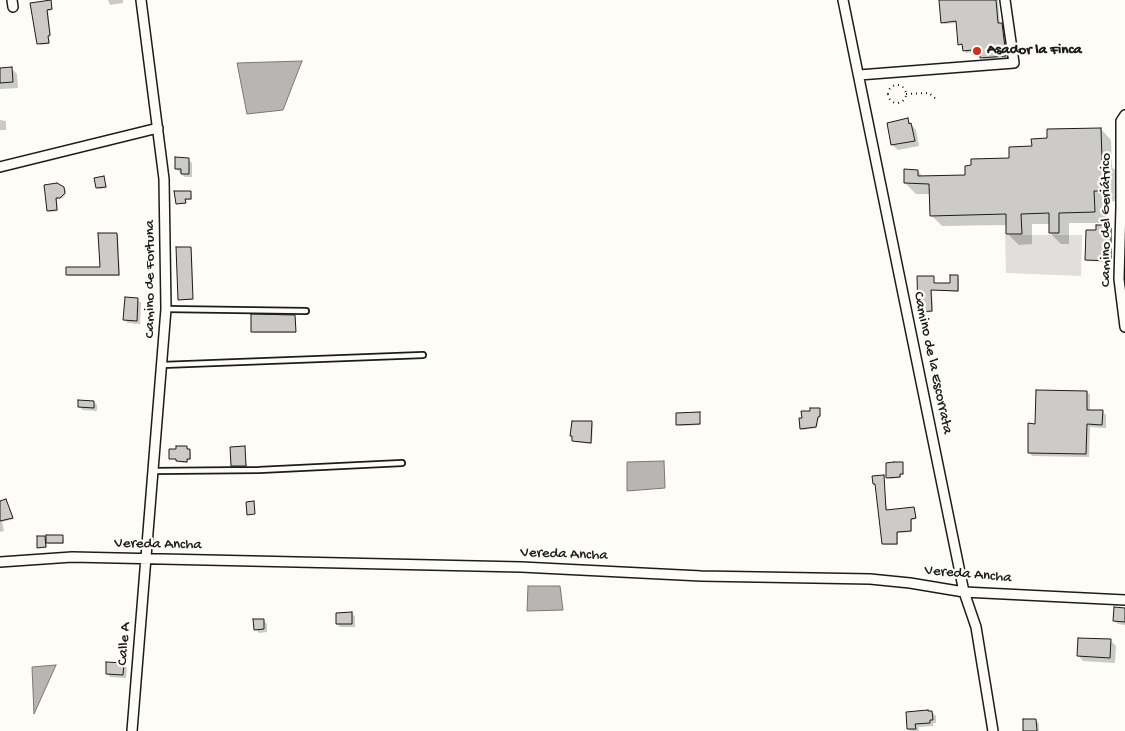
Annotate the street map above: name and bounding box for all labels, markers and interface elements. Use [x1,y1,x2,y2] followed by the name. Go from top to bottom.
[987,42,1082,60] place label: Asador la Finca
[971,45,983,57] marker: Asador la Finca
[1098,153,1116,287] street label: Camino del Geriátrico
[142,220,160,338] street label: Camino de Fortuna
[908,290,956,436] street label: Camino de la Escorrata
[114,535,202,555] street label: Vereda Ancha
[520,544,608,566] street label: Vereda Ancha
[924,562,1012,588] street label: Vereda Ancha
[115,622,135,666] street label: Calle A

